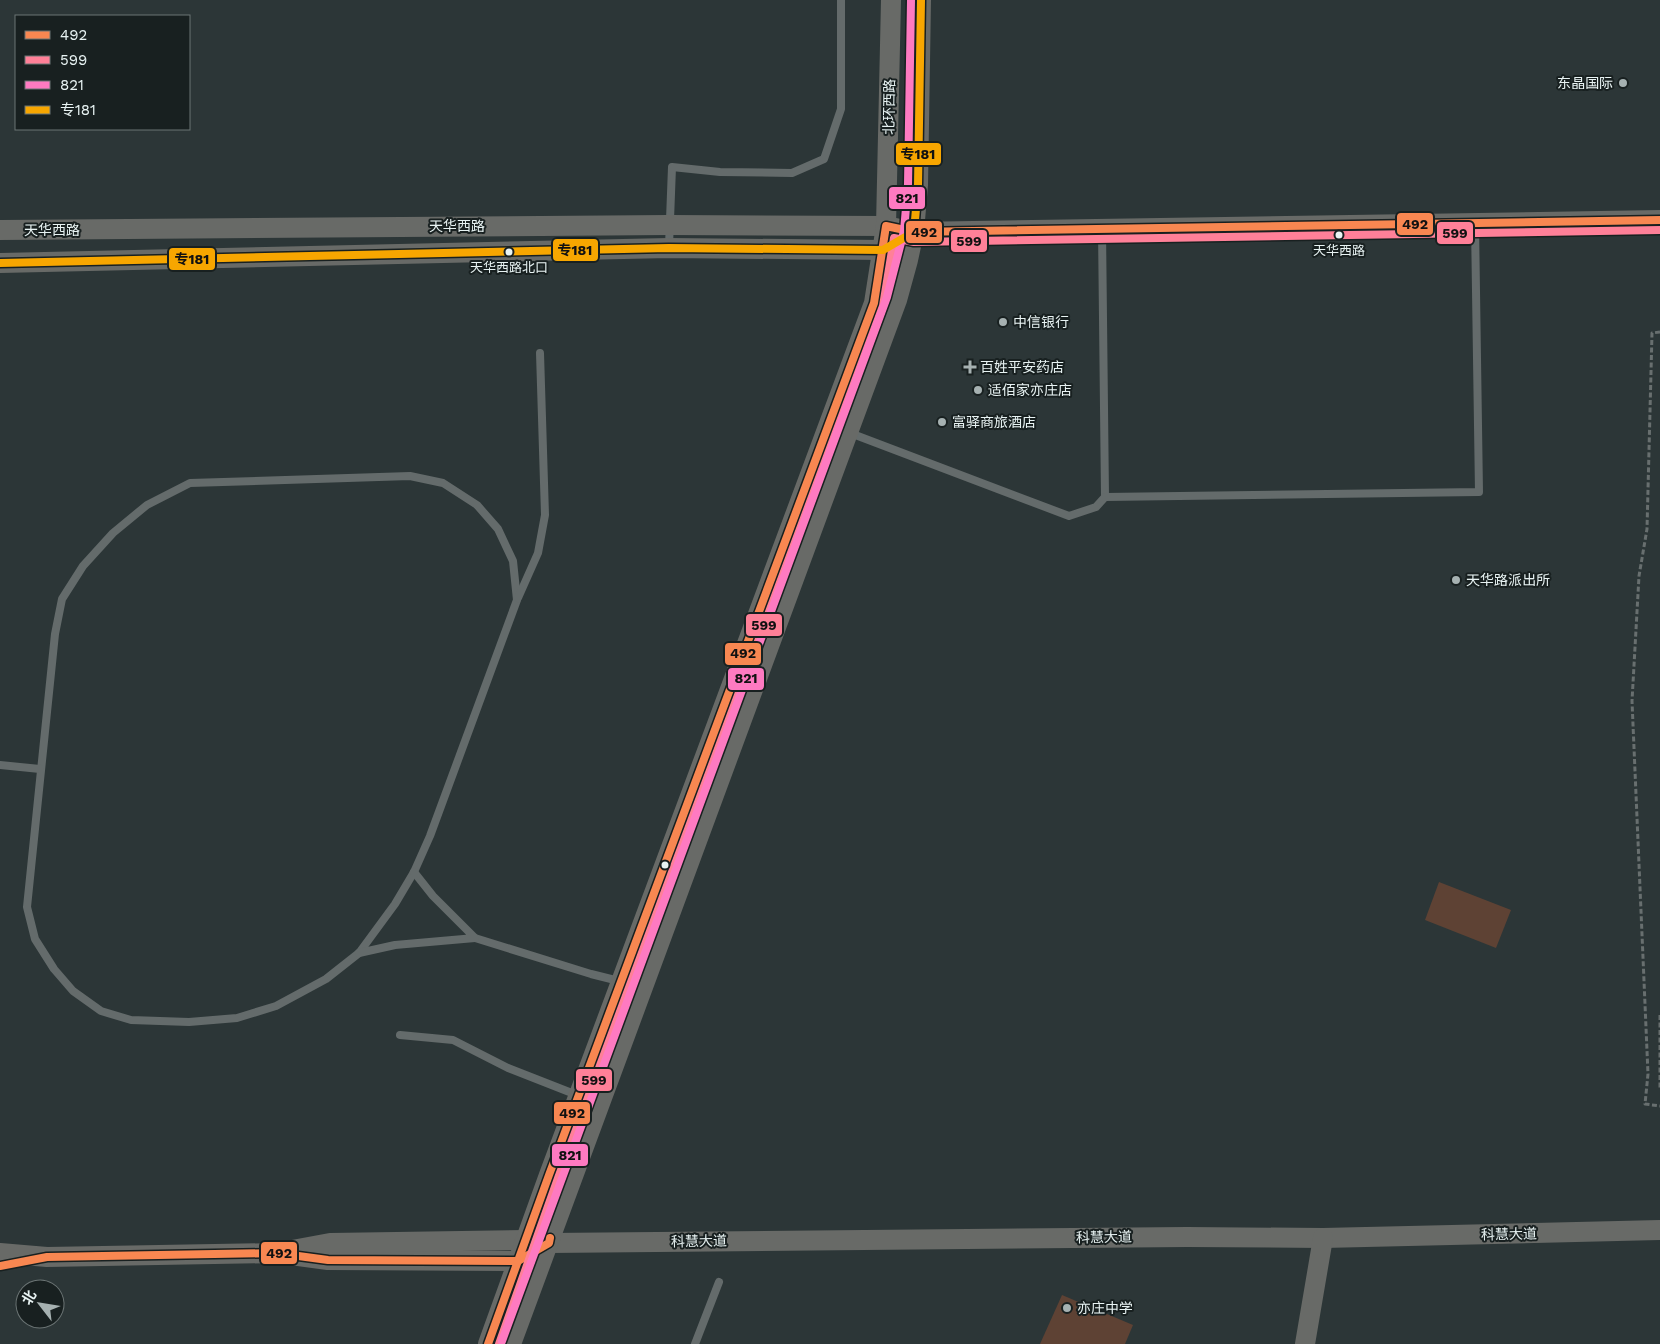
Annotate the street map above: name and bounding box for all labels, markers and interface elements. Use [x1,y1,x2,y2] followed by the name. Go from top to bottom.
[15,15,190,130] legend
[60,26,87,44] text: 492
[60,51,87,69] text: 599
[1557,75,1613,91] place label: 东晶国际
[60,76,84,94] text: 821
[1617,77,1629,89] marker: 东晶国际
[881,79,897,135] street label: 北环西路
[60,101,96,119] text: 专181
[895,142,942,166] line badge: 专181
[901,146,935,162] text: 专181
[888,186,926,210] line badge: 821
[895,190,919,206] text: 821
[1396,212,1434,236] line badge: 492
[1402,216,1428,232] text: 492
[429,218,485,234] street label: 天华西路
[905,220,943,244] line badge: 492
[1436,221,1474,245] line badge: 599
[24,222,80,238] street label: 天华西路
[911,224,937,240] text: 492
[1442,225,1468,241] text: 599
[950,229,988,253] line badge: 599
[1334,230,1344,240] marker: 天华西路
[956,233,982,249] text: 599
[552,238,599,262] line badge: 专181
[558,242,592,258] text: 专181
[1313,243,1365,258] place label: 天华西路
[168,247,216,271] line badge: 专181
[504,247,514,257] marker: 天华西路北口
[175,251,209,267] text: 专181
[470,260,548,275] place label: 天华西路北口
[1013,314,1069,330] place label: 中信银行
[997,316,1009,328] marker: 中信银行
[980,359,1064,375] place label: 百姓平安药店
[964,361,976,373] marker: 百姓平安药店
[988,382,1072,398] place label: 适佰家亦庄店
[972,384,984,396] marker: 适佰家亦庄店
[952,414,1036,430] place label: 富驿商旅酒店
[936,416,948,428] marker: 富驿商旅酒店
[1466,572,1550,588] place label: 天华路派出所
[1450,574,1462,586] marker: 天华路派出所
[745,613,783,637] line badge: 599
[751,617,777,633] text: 599
[724,642,762,666] line badge: 492
[730,645,756,661] text: 492
[727,667,765,691] line badge: 821
[734,670,758,686] text: 821
[660,860,670,870] unlabelled marker
[575,1068,613,1092] line badge: 599
[581,1072,607,1088] text: 599
[553,1101,591,1125] line badge: 492
[559,1105,585,1121] text: 492
[551,1143,589,1167] line badge: 821
[558,1147,582,1163] text: 821
[1481,1226,1537,1242] street label: 科慧大道
[1076,1229,1132,1245] street label: 科慧大道
[671,1233,727,1249] street label: 科慧大道
[260,1241,298,1265] line badge: 492
[266,1245,292,1261] text: 492
[15,1279,65,1329] north arrow
[18,1287,39,1307] text: 北
[1077,1300,1133,1316] place label: 亦庄中学
[1061,1302,1073,1314] marker: 亦庄中学

